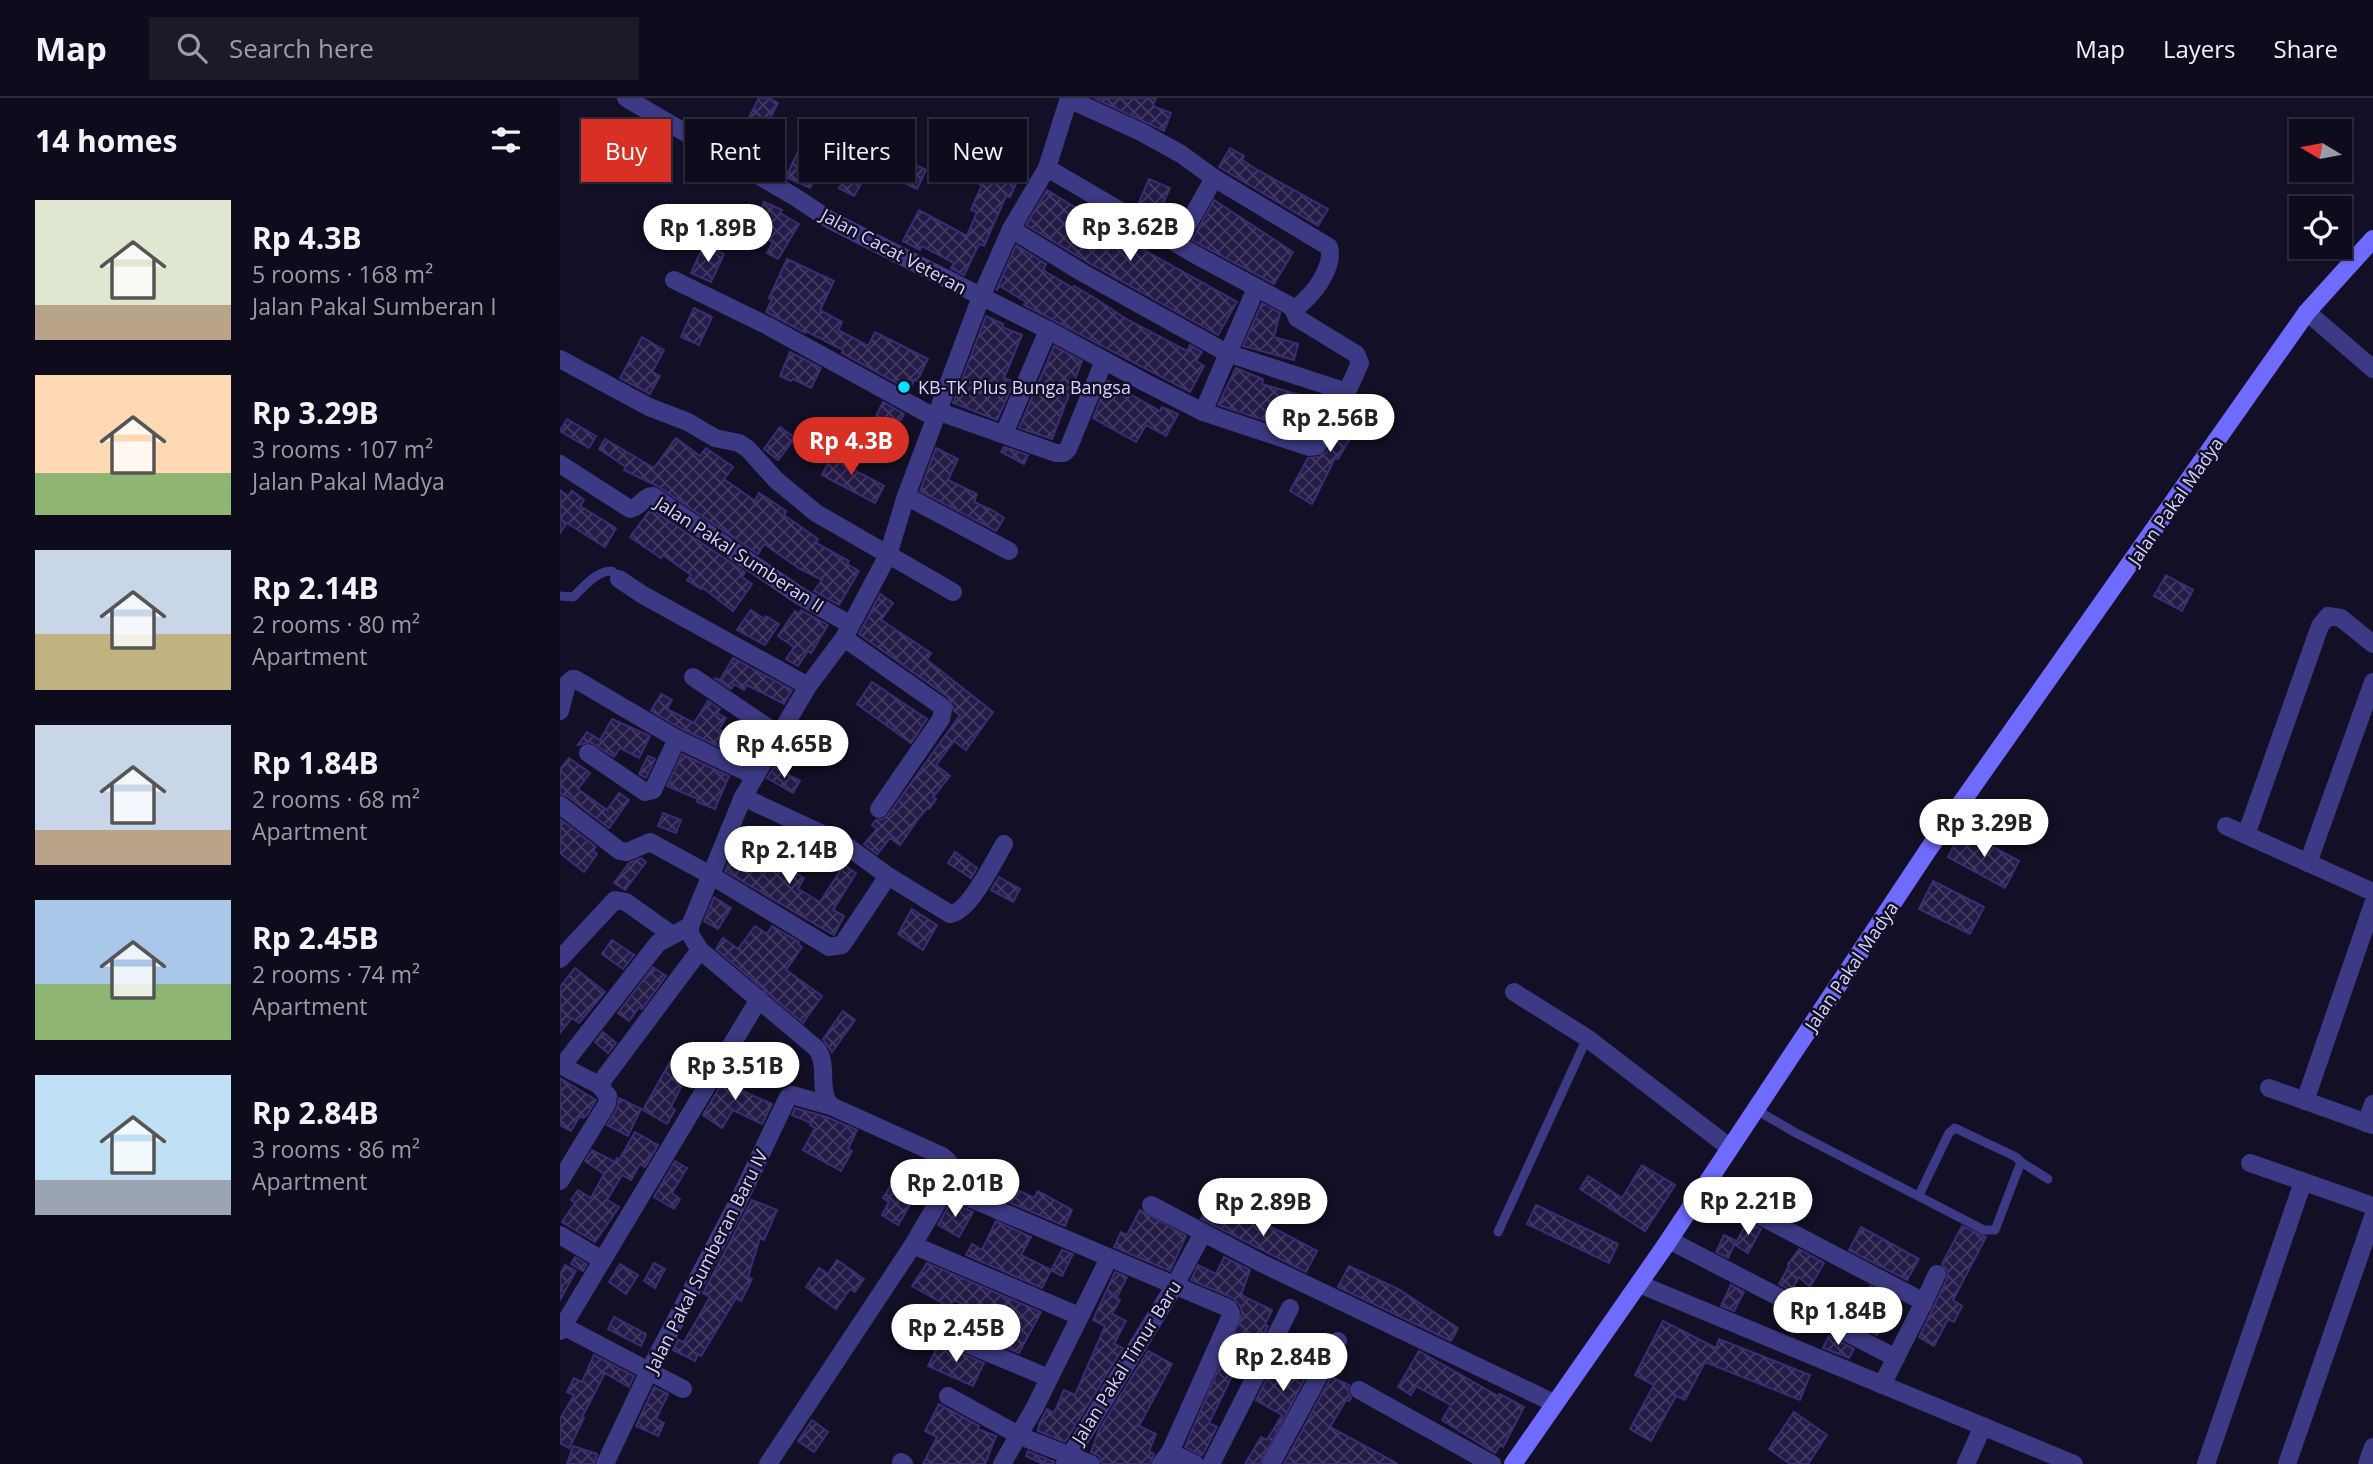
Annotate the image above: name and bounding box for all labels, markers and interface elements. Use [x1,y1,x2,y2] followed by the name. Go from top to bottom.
[149,17,639,80] search box
[35,26,107,71] text: Map
[173,29,211,67] icon: search
[229,30,374,66] text: Search here
[2075,32,2125,65] text: Map
[2163,32,2236,65] text: Layers
[2274,32,2338,65] text: Share
[581,119,671,182] chip: Buy
[685,119,785,182] chip: Rent
[799,119,915,182] chip: Filters
[929,119,1027,182] chip: New
[2289,119,2352,182] north arrow
[2289,119,2352,259] map controls
[35,120,178,161] text: 14 homes
[487,121,525,159] icon: filters
[2289,196,2352,259] button: locate
[815,201,971,300] street label: Jalan Cacat Veteran
[636,204,780,264] pin: Rp 1.89B
[1058,204,1202,263] pin: Rp 3.62B
[1081,210,1179,242] text: Rp 3.62B
[659,211,757,243] text: Rp 1.89B
[252,217,362,258] text: Rp 4.3B
[91,228,175,312] icon: home
[252,258,433,290] text: 5 rooms · 168 m²
[252,290,497,322] text: Jalan Pakal Sumberan I
[918,375,1131,399] place label: KB-TK Plus Bunga Bangsa
[896,379,912,395] marker: KB-TK Plus Bunga Bangsa
[252,392,379,433] text: Rp 3.29B
[1258,394,1402,454] pin: Rp 2.56B
[1281,401,1379,433] text: Rp 2.56B
[91,403,175,487] icon: home
[786,418,916,477] pin: Rp 4.3B
[809,424,893,456] text: Rp 4.3B
[2121,432,2228,571] street label: Jalan Pakal Madya
[252,433,433,465] text: 3 rooms · 107 m²
[252,465,445,497] text: Jalan Pakal Madya
[649,489,829,618] street label: Jalan Pakal Sumberan II
[252,567,379,608] text: Rp 2.14B
[91,578,175,662] icon: home
[252,608,420,640] text: 2 rooms · 80 m²
[252,640,368,672] text: Apartment
[712,720,856,780] pin: Rp 4.65B
[735,727,833,759] text: Rp 4.65B
[252,742,379,783] text: Rp 1.84B
[91,753,175,837] icon: home
[252,783,420,815] text: 2 rooms · 68 m²
[1912,800,2056,859] pin: Rp 3.29B
[1935,806,2033,838] text: Rp 3.29B
[252,815,368,847] text: Apartment
[717,826,861,886] pin: Rp 2.14B
[740,833,838,865] text: Rp 2.14B
[1798,897,1903,1037] street label: Jalan Pakal Madya
[252,917,379,958] text: Rp 2.45B
[91,928,175,1012] icon: home
[252,958,420,990] text: 2 rooms · 74 m²
[252,990,368,1022] text: Apartment
[663,1042,807,1102] pin: Rp 3.51B
[686,1049,784,1081] text: Rp 3.51B
[252,1092,379,1133] text: Rp 2.84B
[91,1103,175,1187] icon: home
[252,1133,420,1165] text: 3 rooms · 86 m²
[638,1145,773,1378] street label: Jalan Pakal Sumberan Baru IV
[883,1160,1027,1219] pin: Rp 2.01B
[252,1165,368,1197] text: Apartment
[906,1166,1004,1198] text: Rp 2.01B
[1191,1178,1335,1238] pin: Rp 2.89B
[1676,1178,1820,1237] pin: Rp 2.21B
[1699,1184,1797,1216] text: Rp 2.21B
[1214,1185,1312,1217] text: Rp 2.89B
[1065,1276,1186,1450] street label: Jalan Pakal Timur Baru
[1766,1288,1910,1347] pin: Rp 1.84B
[1789,1294,1887,1326] text: Rp 1.84B
[884,1304,1028,1364] pin: Rp 2.45B
[907,1311,1005,1343] text: Rp 2.45B
[1211,1334,1355,1393] pin: Rp 2.84B
[1234,1340,1332,1372] text: Rp 2.84B

